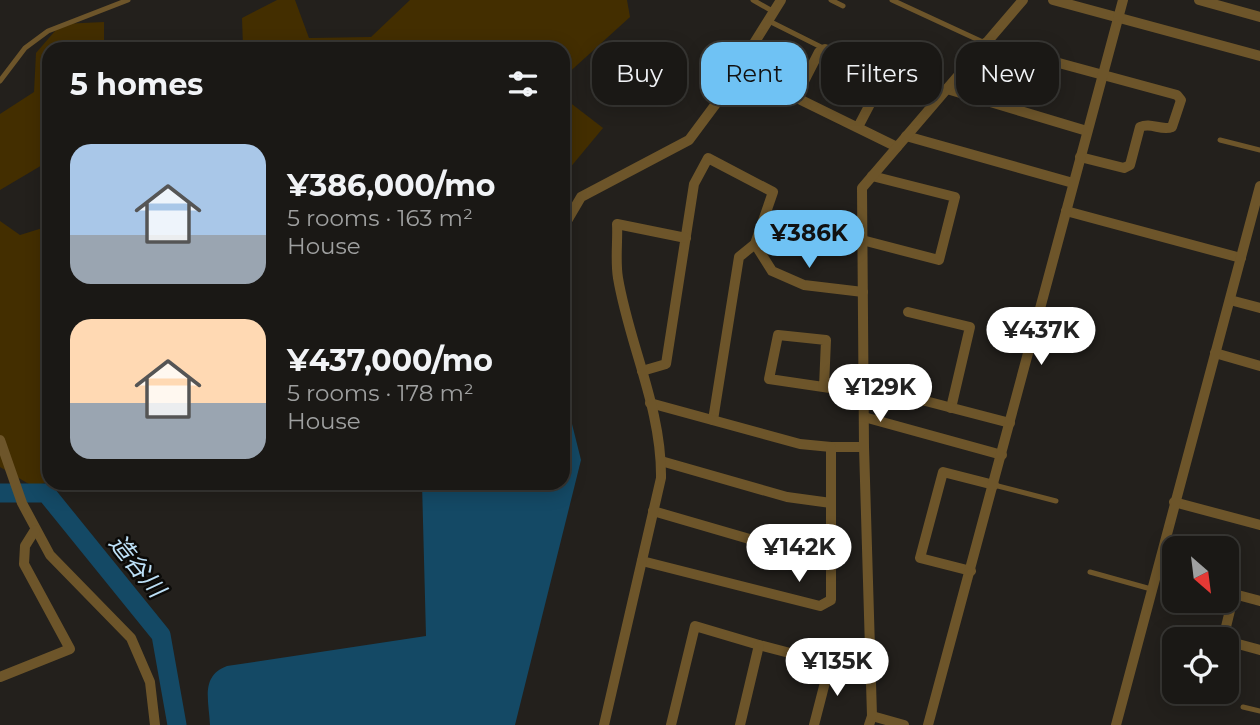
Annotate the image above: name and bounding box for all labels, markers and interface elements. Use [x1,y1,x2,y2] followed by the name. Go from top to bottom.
[592,42,687,105] chip: Buy
[701,42,807,105] chip: Rent
[821,42,942,105] chip: Filters
[956,42,1059,105] chip: New
[504,65,542,103] icon: filters
[70,66,203,103] text: 5 homes
[287,167,495,204] text: ¥386,000/mo
[126,172,210,256] icon: home
[287,204,473,232] text: 5 rooms · 163 m²
[760,210,858,270] pin: ¥386K
[770,219,848,247] text: ¥386K
[287,232,361,260] text: House
[992,308,1090,367] pin: ¥437K
[1002,316,1080,344] text: ¥437K
[287,342,493,379] text: ¥437,000/mo
[126,347,210,431] icon: home
[831,364,929,424] pin: ¥129K
[844,373,916,401] text: ¥129K
[287,379,474,407] text: 5 rooms · 178 m²
[287,407,361,435] text: House
[750,524,848,584] pin: ¥142K
[103,529,173,605] water label: 造谷川
[762,533,836,561] text: ¥142K
[1162,536,1239,612] north arrow
[1162,536,1239,704] map controls
[1162,627,1239,704] button: locate
[788,638,886,698] pin: ¥135K
[802,647,872,675] text: ¥135K

